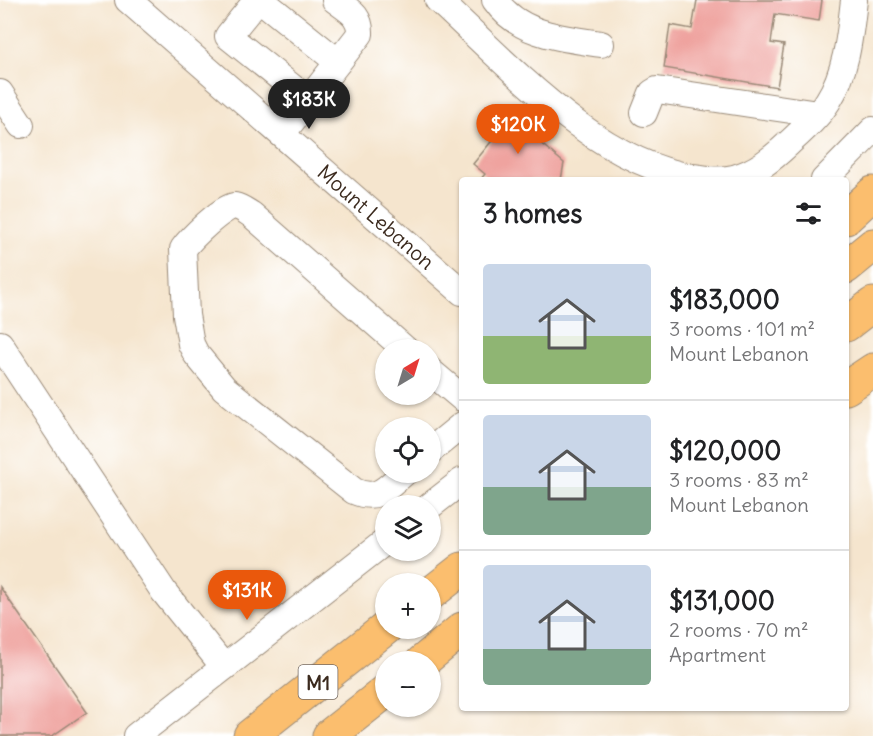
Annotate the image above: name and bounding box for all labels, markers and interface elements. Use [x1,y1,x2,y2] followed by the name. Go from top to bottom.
[267,79,351,130] pin: $183K
[282,86,336,111] text: $183K
[476,104,560,155] pin: $120K
[490,111,546,136] text: $120K
[312,159,440,275] street label: Mount Lebanon
[483,197,582,230] text: 3 homes
[792,197,825,230] icon: filters
[669,283,780,316] text: $183,000
[531,288,603,360] icon: home
[669,316,815,341] text: 3 rooms · 101 m²
[375,339,441,405] north arrow
[375,339,441,717] map controls
[669,341,809,366] text: Mount Lebanon
[375,417,441,483] button: locate
[669,434,781,467] text: $120,000
[531,439,603,511] icon: home
[669,467,809,492] text: 3 rooms · 83 m²
[669,492,809,517] text: Mount Lebanon
[375,495,441,561] button: layers
[205,570,289,621] pin: $131K
[375,573,441,639] button: +
[222,577,272,602] text: $131K
[669,584,775,617] text: $131,000
[531,589,603,661] icon: home
[669,617,809,642] text: 2 rooms · 70 m²
[669,642,766,667] text: Apartment
[375,651,441,717] button: −
[298,665,338,699] road number: M1

